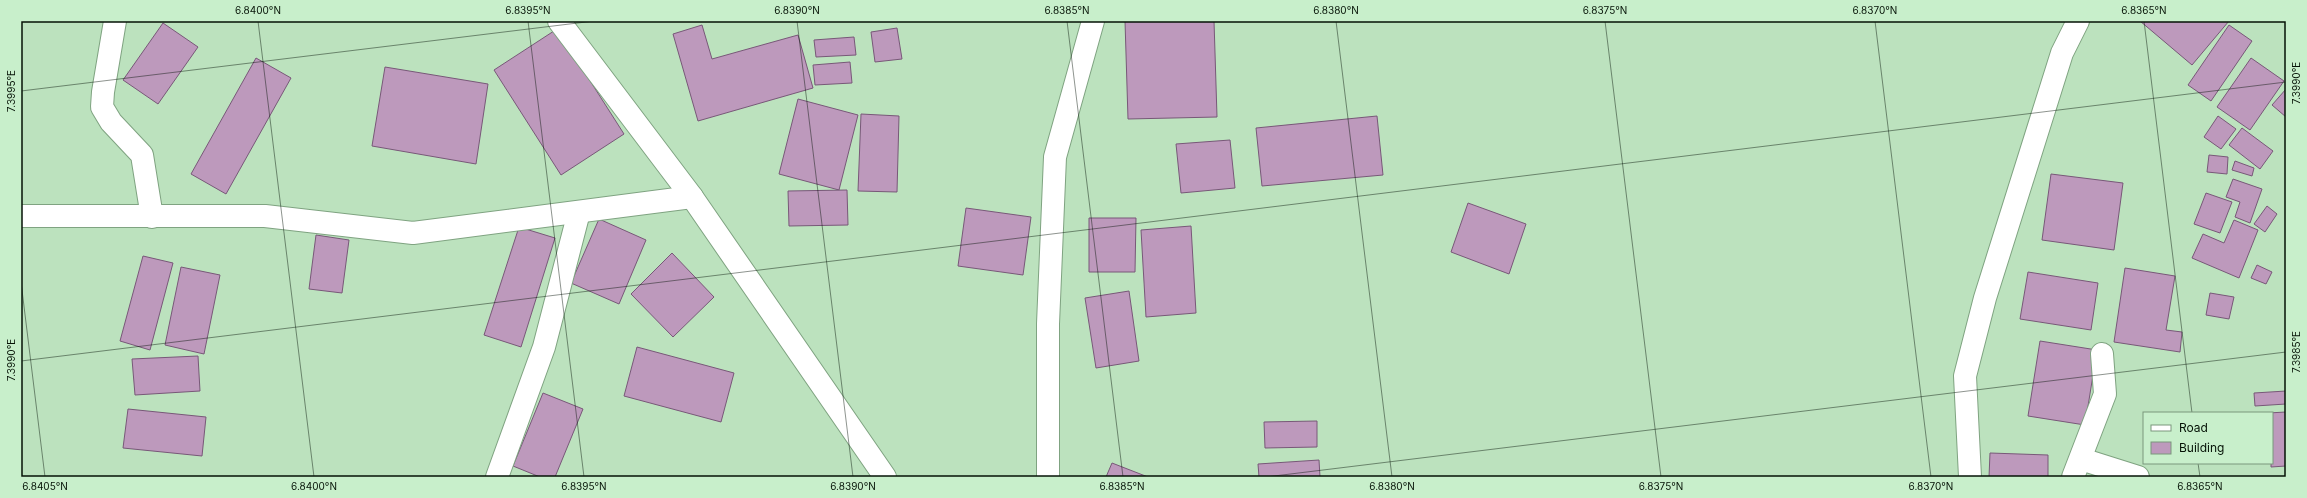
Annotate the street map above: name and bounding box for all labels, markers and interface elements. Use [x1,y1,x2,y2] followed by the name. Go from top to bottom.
[235,4,281,16] text: 6.8400°N
[505,4,551,16] text: 6.8395°N
[774,4,820,16] text: 6.8390°N
[1044,4,1090,16] text: 6.8385°N
[1313,4,1359,16] text: 6.8380°N
[1583,4,1627,16] text: 6.8375°N
[1853,4,1897,16] text: 6.8370°N
[2121,4,2167,16] text: 6.8365°N
[2290,62,2302,104] text: 7.3990°E
[5,70,17,112] text: 7.3995°E
[2290,331,2302,373] text: 7.3985°E
[5,339,17,381] text: 7.3990°E
[2143,412,2273,464] legend
[2179,420,2208,435] text: Road
[2179,440,2224,455] text: Building
[22,480,68,492] text: 6.8405°N
[291,480,337,492] text: 6.8400°N
[561,480,607,492] text: 6.8395°N
[830,480,876,492] text: 6.8390°N
[1099,480,1145,492] text: 6.8385°N
[1369,480,1415,492] text: 6.8380°N
[1639,480,1683,492] text: 6.8375°N
[1909,480,1953,492] text: 6.8370°N
[2177,480,2223,492] text: 6.8365°N

